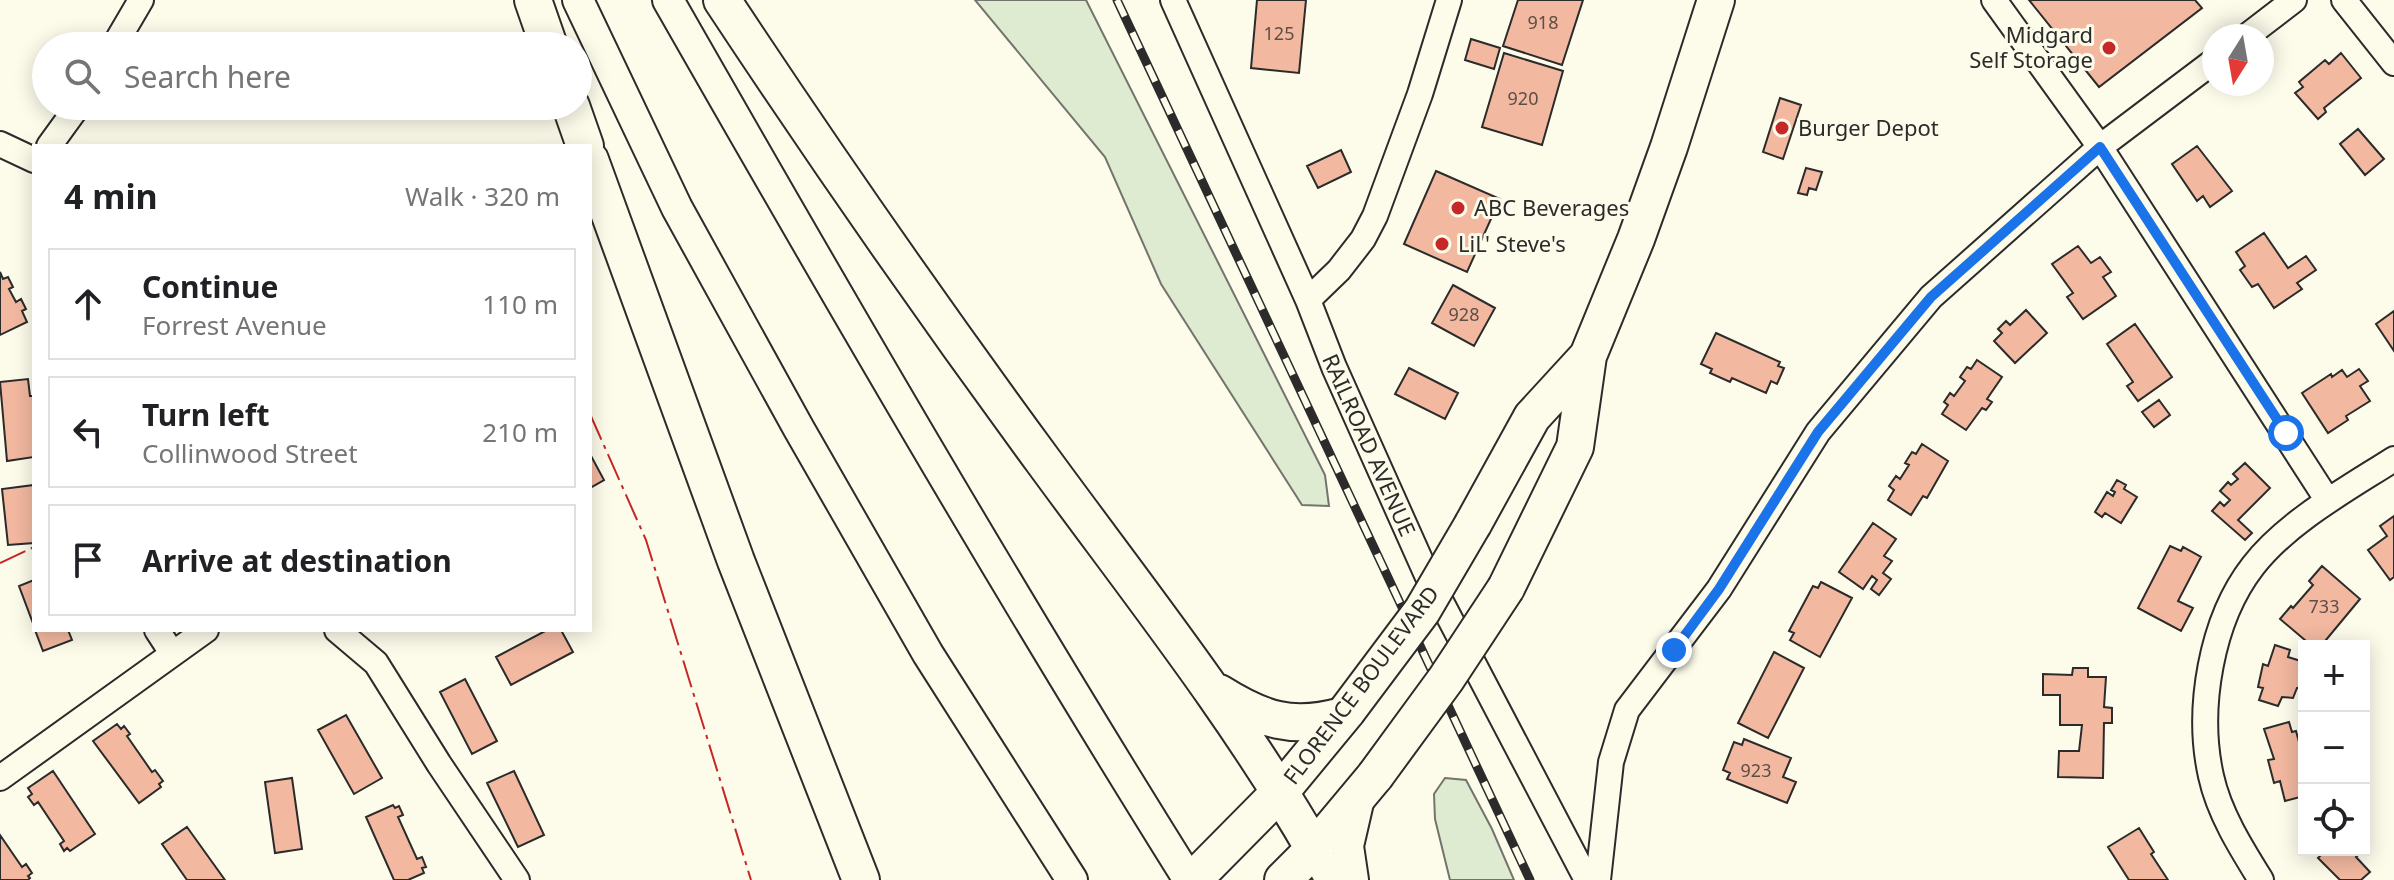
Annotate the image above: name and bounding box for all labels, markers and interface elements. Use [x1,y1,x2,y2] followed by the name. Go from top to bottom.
[1528,10,1558,34] house number: 918
[1969,19,2093,74] place label: Midgard Self Storage
[1264,21,1294,45] house number: 125
[2202,24,2274,96] north arrow
[32,32,592,120] search box
[2100,39,2118,57] marker: Midgard Self Storage
[60,54,104,98] icon: search
[124,56,291,97] text: Search here
[1508,86,1538,110] house number: 920
[1798,112,1939,142] place label: Burger Depot
[1773,119,1791,137] marker: Burger Depot
[64,173,158,219] text: 4 min
[405,178,560,214] text: Walk · 320 m
[1474,192,1629,222] place label: ABC Beverages
[1449,199,1467,217] marker: ABC Beverages
[1458,228,1566,258] place label: LiL' Steve's
[1433,235,1451,253] marker: LiL' Steve's
[142,266,278,307] text: Continue
[66,282,110,326] icon: ahead
[482,286,558,322] text: 110 m
[1449,302,1479,326] house number: 928
[142,307,327,343] text: Forrest Avenue
[1316,349,1424,541] street label: RAILROAD AVENUE
[142,394,270,435] text: Turn left
[66,410,110,454] icon: left
[482,414,558,450] text: 210 m
[2268,415,2304,451] route start
[142,435,358,471] text: Collinwood Street
[66,538,110,582] icon: arrive
[142,540,452,581] text: Arrive at destination
[1276,579,1445,790] street label: FLORENCE BOULEVARD
[2309,594,2339,618] house number: 733
[1656,632,1692,668] route end
[2298,640,2370,856] map controls
[2298,640,2370,712] button: +
[2298,712,2370,784] button: −
[1741,758,1771,782] house number: 923
[2298,784,2370,856] button: locate

